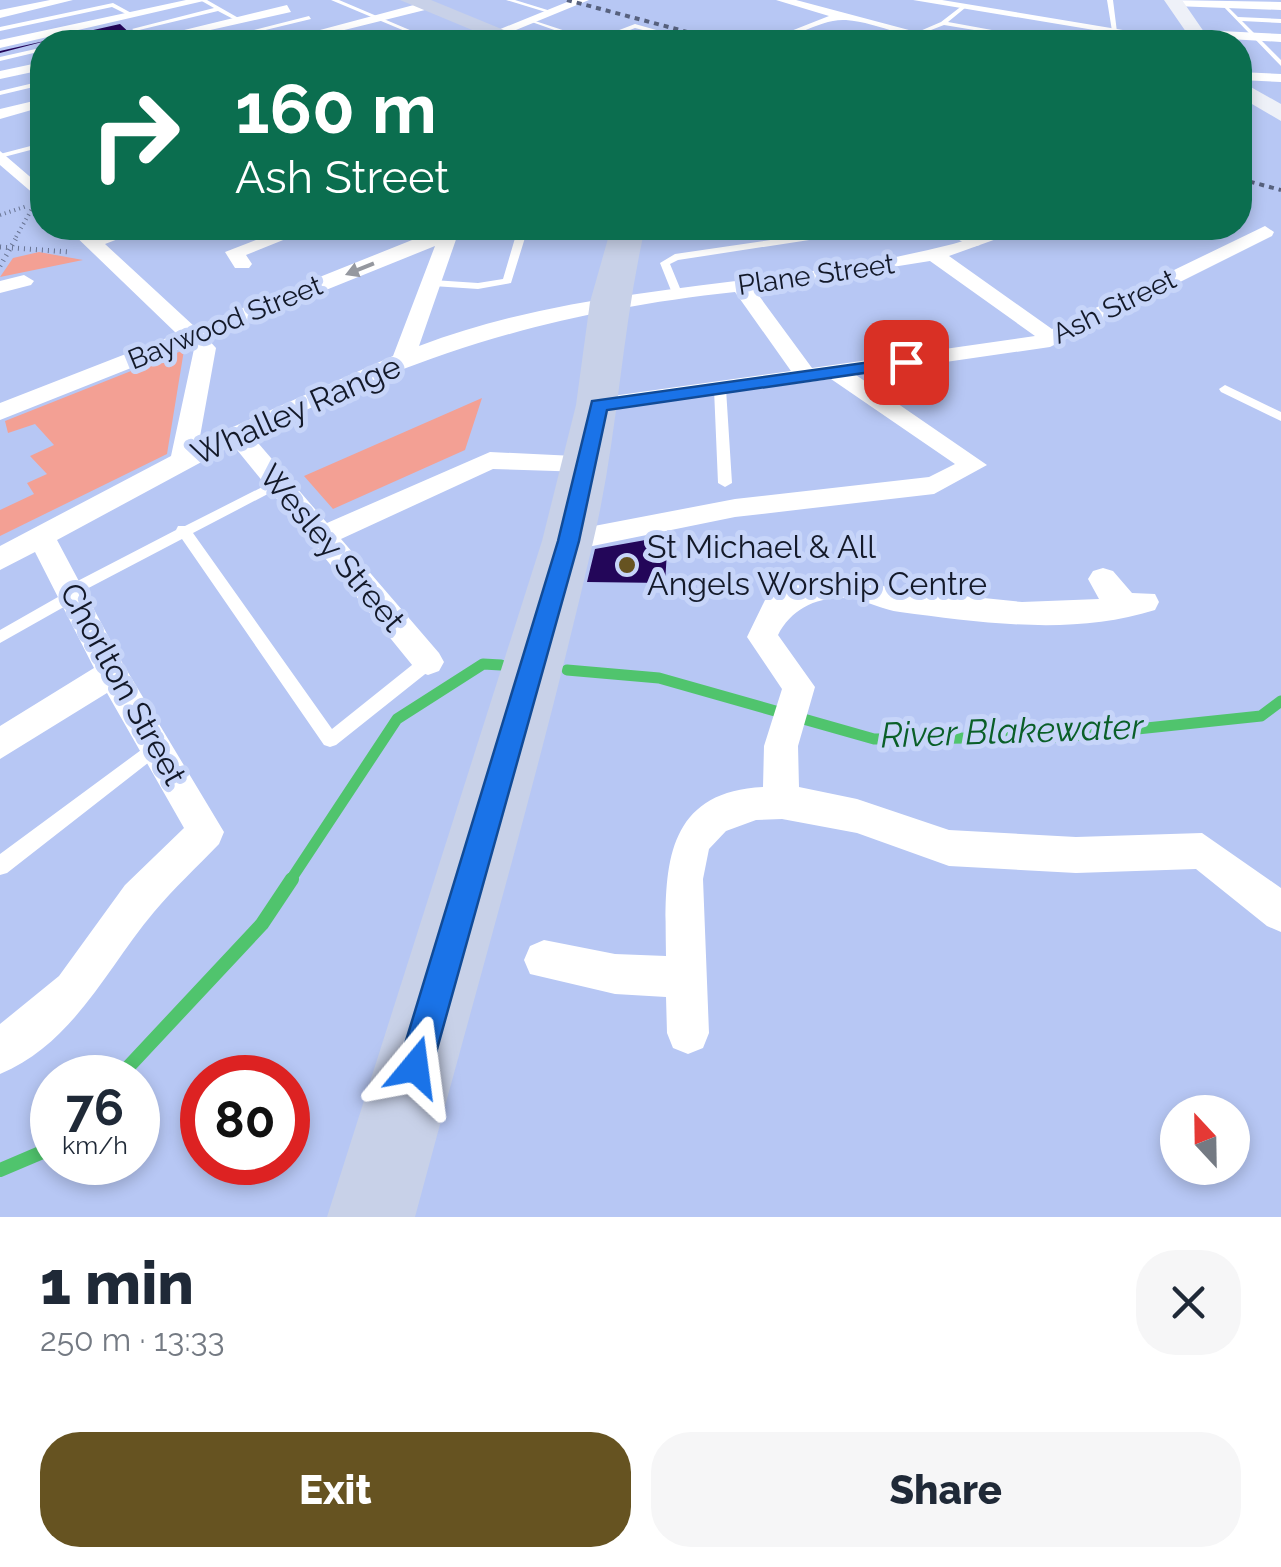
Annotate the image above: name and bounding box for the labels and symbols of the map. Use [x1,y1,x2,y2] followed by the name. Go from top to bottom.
[736,247,897,302] street label: Plane Street
[345,262,375,278] one-way arrow
[1047,262,1182,351] street label: Ash Street
[123,268,328,376] street label: Baywood Street
[864,320,949,405] pin
[185,347,406,472] street label: Whalley Range
[252,457,413,639] street label: Wesley Street
[647,528,987,602] place label: St Michael & All Angels Worship Centre
[616,554,638,576] marker: St Michael & All Angels Worship Centre
[53,577,194,791] street label: Chorlton Street
[880,705,1145,756] water label: River Blakewater
[363,1015,467,1119] position arrow
[180,1055,310,1185] speed limit sign: 80
[1160,1095,1250,1185] north arrow

